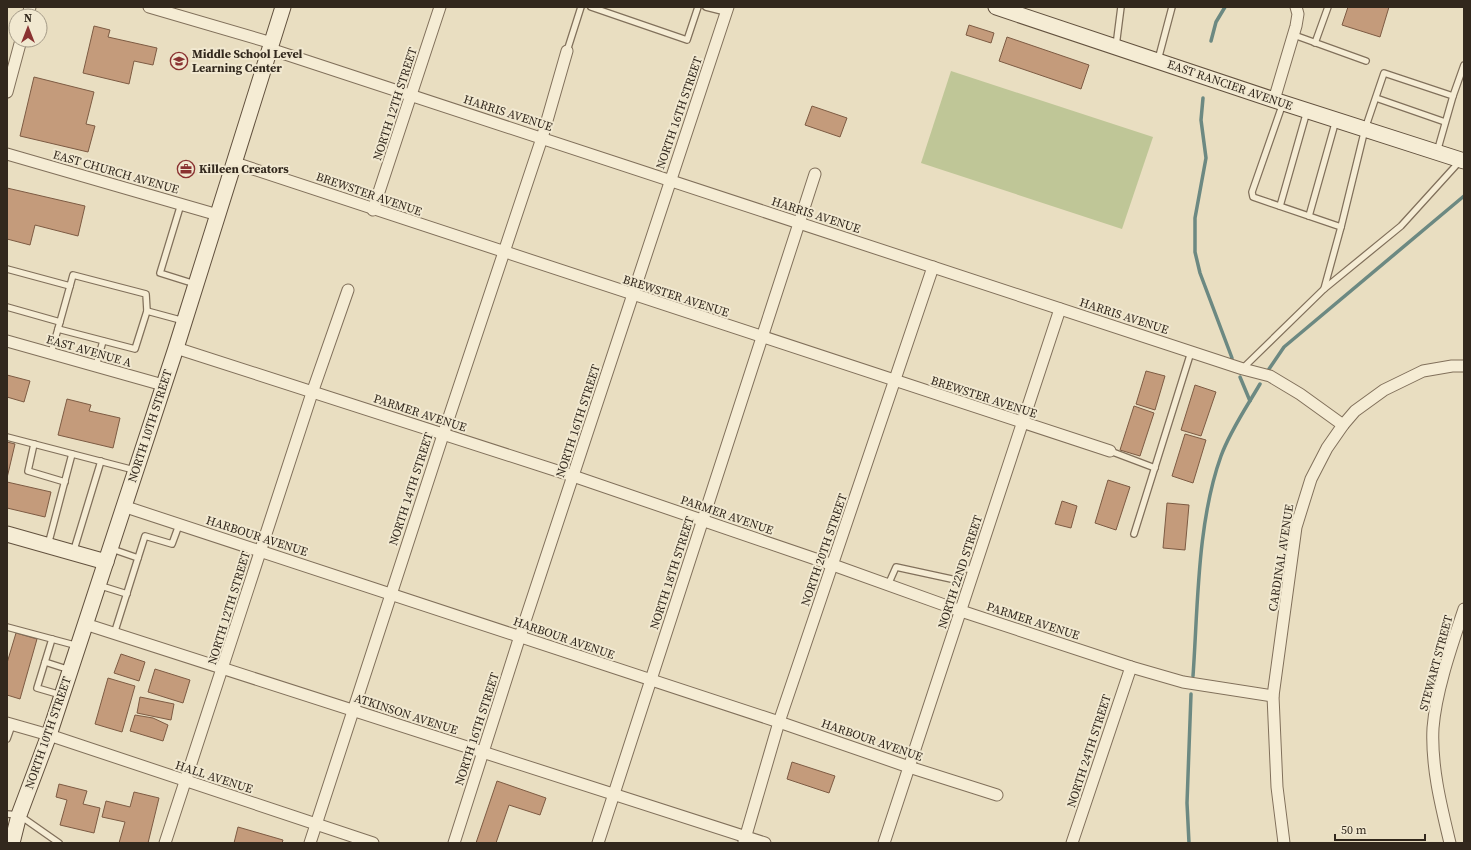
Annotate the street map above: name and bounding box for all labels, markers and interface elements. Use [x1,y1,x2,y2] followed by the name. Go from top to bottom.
[8,8,48,48] north arrow
[24,11,32,26] text: N
[369,45,421,163] street label: NORTH 12TH STREET
[192,46,303,76] place label: Middle School Level Learning Center
[169,51,189,71] school or university icon: Middle School Level Learning Center
[652,54,706,171] street label: NORTH 16TH STREET
[1165,56,1295,114] street label: EAST RANCIER AVENUE
[461,91,555,135] street label: HARRIS AVENUE
[51,146,181,198] street label: EAST CHURCH AVENUE
[176,159,196,179] office icon: Killeen Creators
[199,161,289,177] place label: Killeen Creators
[314,168,424,220] street label: BREWSTER AVENUE
[769,193,863,237] street label: HARRIS AVENUE
[621,271,731,321] street label: BREWSTER AVENUE
[1077,294,1171,338] street label: HARRIS AVENUE
[44,331,134,371] street label: EAST AVENUE A
[552,362,604,480] street label: NORTH 16TH STREET
[124,367,176,485] street label: NORTH 10TH STREET
[929,372,1039,422] street label: BREWSTER AVENUE
[371,390,469,436] street label: PARMER AVENUE
[385,430,437,548] street label: NORTH 14TH STREET
[797,491,851,608] street label: NORTH 20TH STREET
[679,492,775,538] street label: PARMER AVENUE
[1265,503,1297,613] street label: CARDINAL AVENUE
[204,512,310,560] street label: HARBOUR AVENUE
[934,512,986,631] street label: NORTH 22ND STREET
[646,514,698,632] street label: NORTH 18TH STREET
[204,549,254,667] street label: NORTH 12TH STREET
[984,598,1082,644] street label: PARMER AVENUE
[511,613,617,663] street label: HARBOUR AVENUE
[1416,613,1457,713] street label: STEWART STREET
[451,670,503,788] street label: NORTH 16TH STREET
[21,674,75,791] street label: NORTH 10TH STREET
[352,690,460,738] street label: ATKINSON AVENUE
[1063,692,1115,810] street label: NORTH 24TH STREET
[819,715,925,765] street label: HARBOUR AVENUE
[173,757,255,797] street label: HALL AVENUE
[1335,816,1425,842] scale bar
[1341,822,1367,838] text: 50 m

